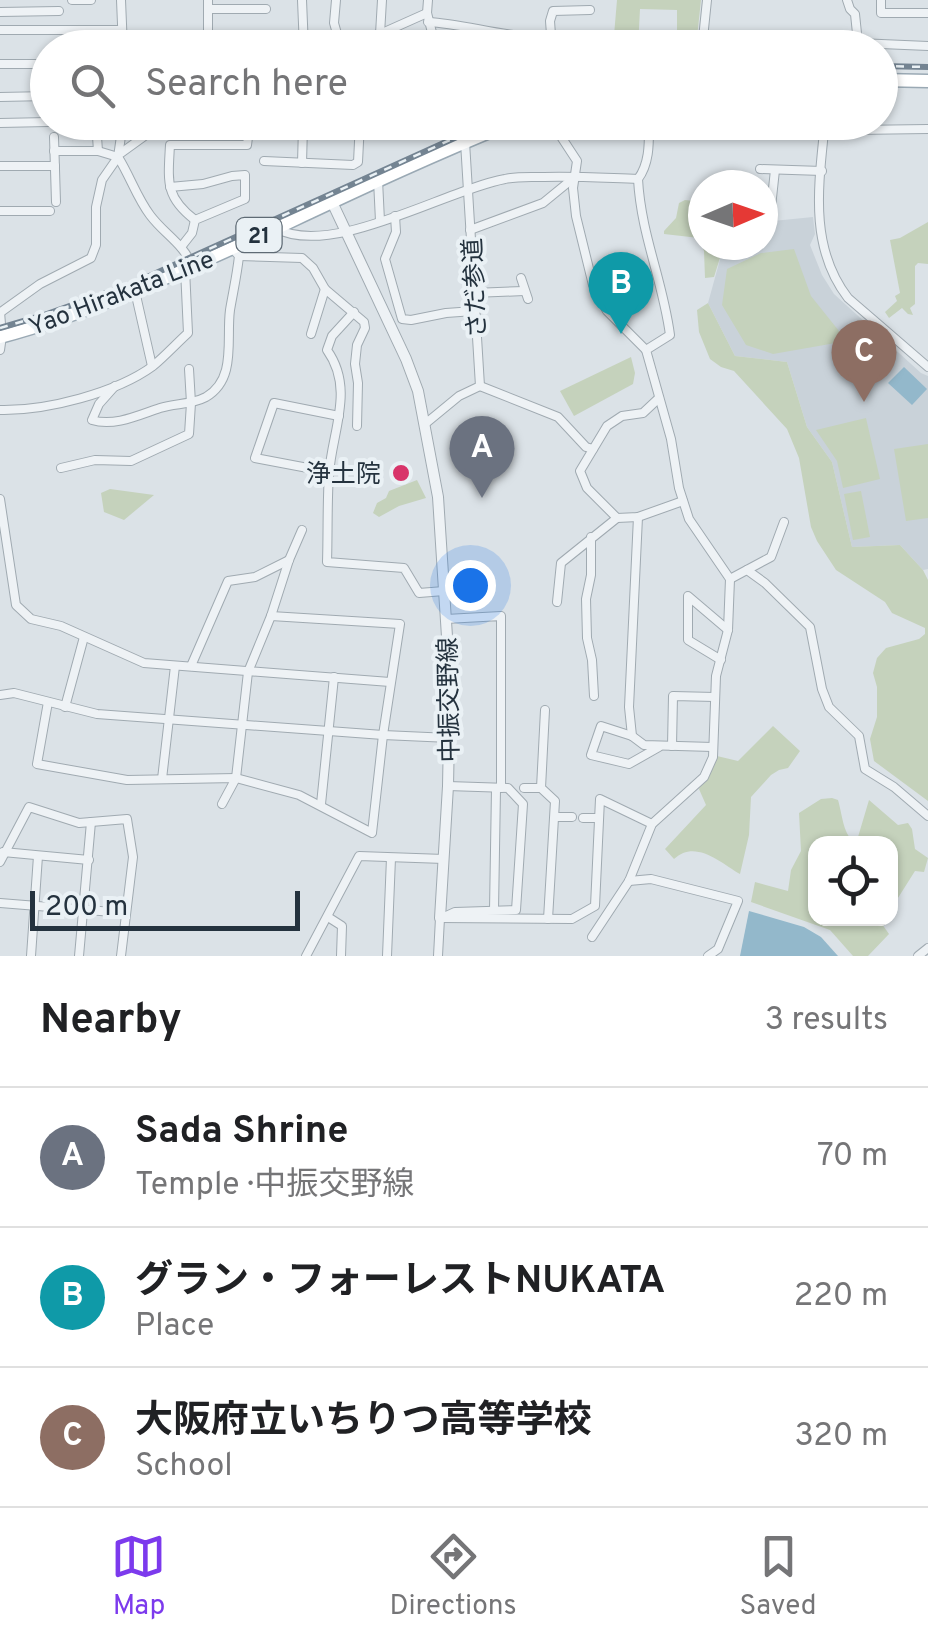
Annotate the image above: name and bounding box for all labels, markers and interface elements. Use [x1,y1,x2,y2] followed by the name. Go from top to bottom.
[30,30,898,140] search box
[65,58,120,113] icon: search
[145,61,348,110] text: Search here
[688,170,778,260] north arrow
[236,218,282,252] road number: 21
[458,237,496,339] street label: さだ参道
[25,245,219,345] street label: Yao Hirakata Line
[588,252,654,334] pin: B
[832,320,896,402] pin: C
[450,416,514,498] pin: A
[306,460,381,492] place label: 浄土院
[390,462,412,484] marker: 浄土院
[445,560,496,611] your location
[434,637,468,763] street label: 中振交野線
[808,836,898,926] map controls
[808,836,898,926] button: locate
[30,886,300,930] scale bar
[45,890,128,926] text: 200 m
[40,995,182,1048] text: Nearby
[765,1001,888,1041] text: 3 results
[135,1108,349,1157] text: Sada Shrine
[61,1137,84,1177] text: A
[817,1137,888,1177] text: 70 m
[135,1166,415,1206] text: Temple · 中振交野線
[135,1258,665,1307] text: グラン・フォーレストNUKATA
[61,1277,84,1317] text: B
[794,1277,888,1317] text: 220 m
[135,1307,214,1347] text: Place
[135,1398,591,1447] text: 大阪府立いちりつ高等学校
[62,1417,83,1457] text: C
[795,1417,888,1457] text: 320 m
[135,1447,233,1487] text: School
[111,1529,166,1625] tab: Map
[389,1529,517,1625] tab: Directions
[740,1529,817,1625] tab: Saved

